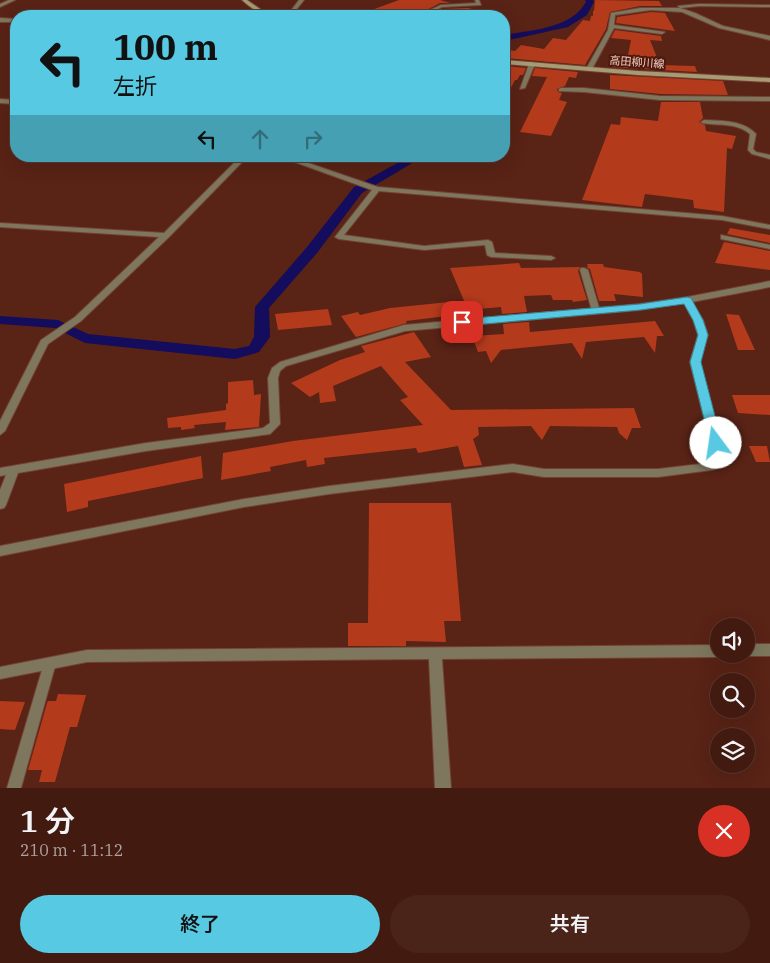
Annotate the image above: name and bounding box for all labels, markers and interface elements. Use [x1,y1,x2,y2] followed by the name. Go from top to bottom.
[113,24,218,70] text: 100 m
[30,30,95,95] icon: left
[609,53,665,71] street label: 高田柳川線
[113,71,157,100] text: 左折
[193,125,221,153] icon: left
[246,125,274,153] icon: ahead
[299,125,327,153] icon: right
[441,301,483,343] pin
[448,308,476,336] icon: arrive
[689,416,741,468] position arrow
[710,618,755,773] map controls
[710,618,755,663] button: sound
[710,673,755,718] button: search
[710,728,755,773] button: layers
[20,801,75,840] text: 1 分
[698,805,750,857] button: close
[20,840,123,860] text: 210 m · 11:12
[20,895,380,953] button: 終了
[390,895,750,953] button: 共有

